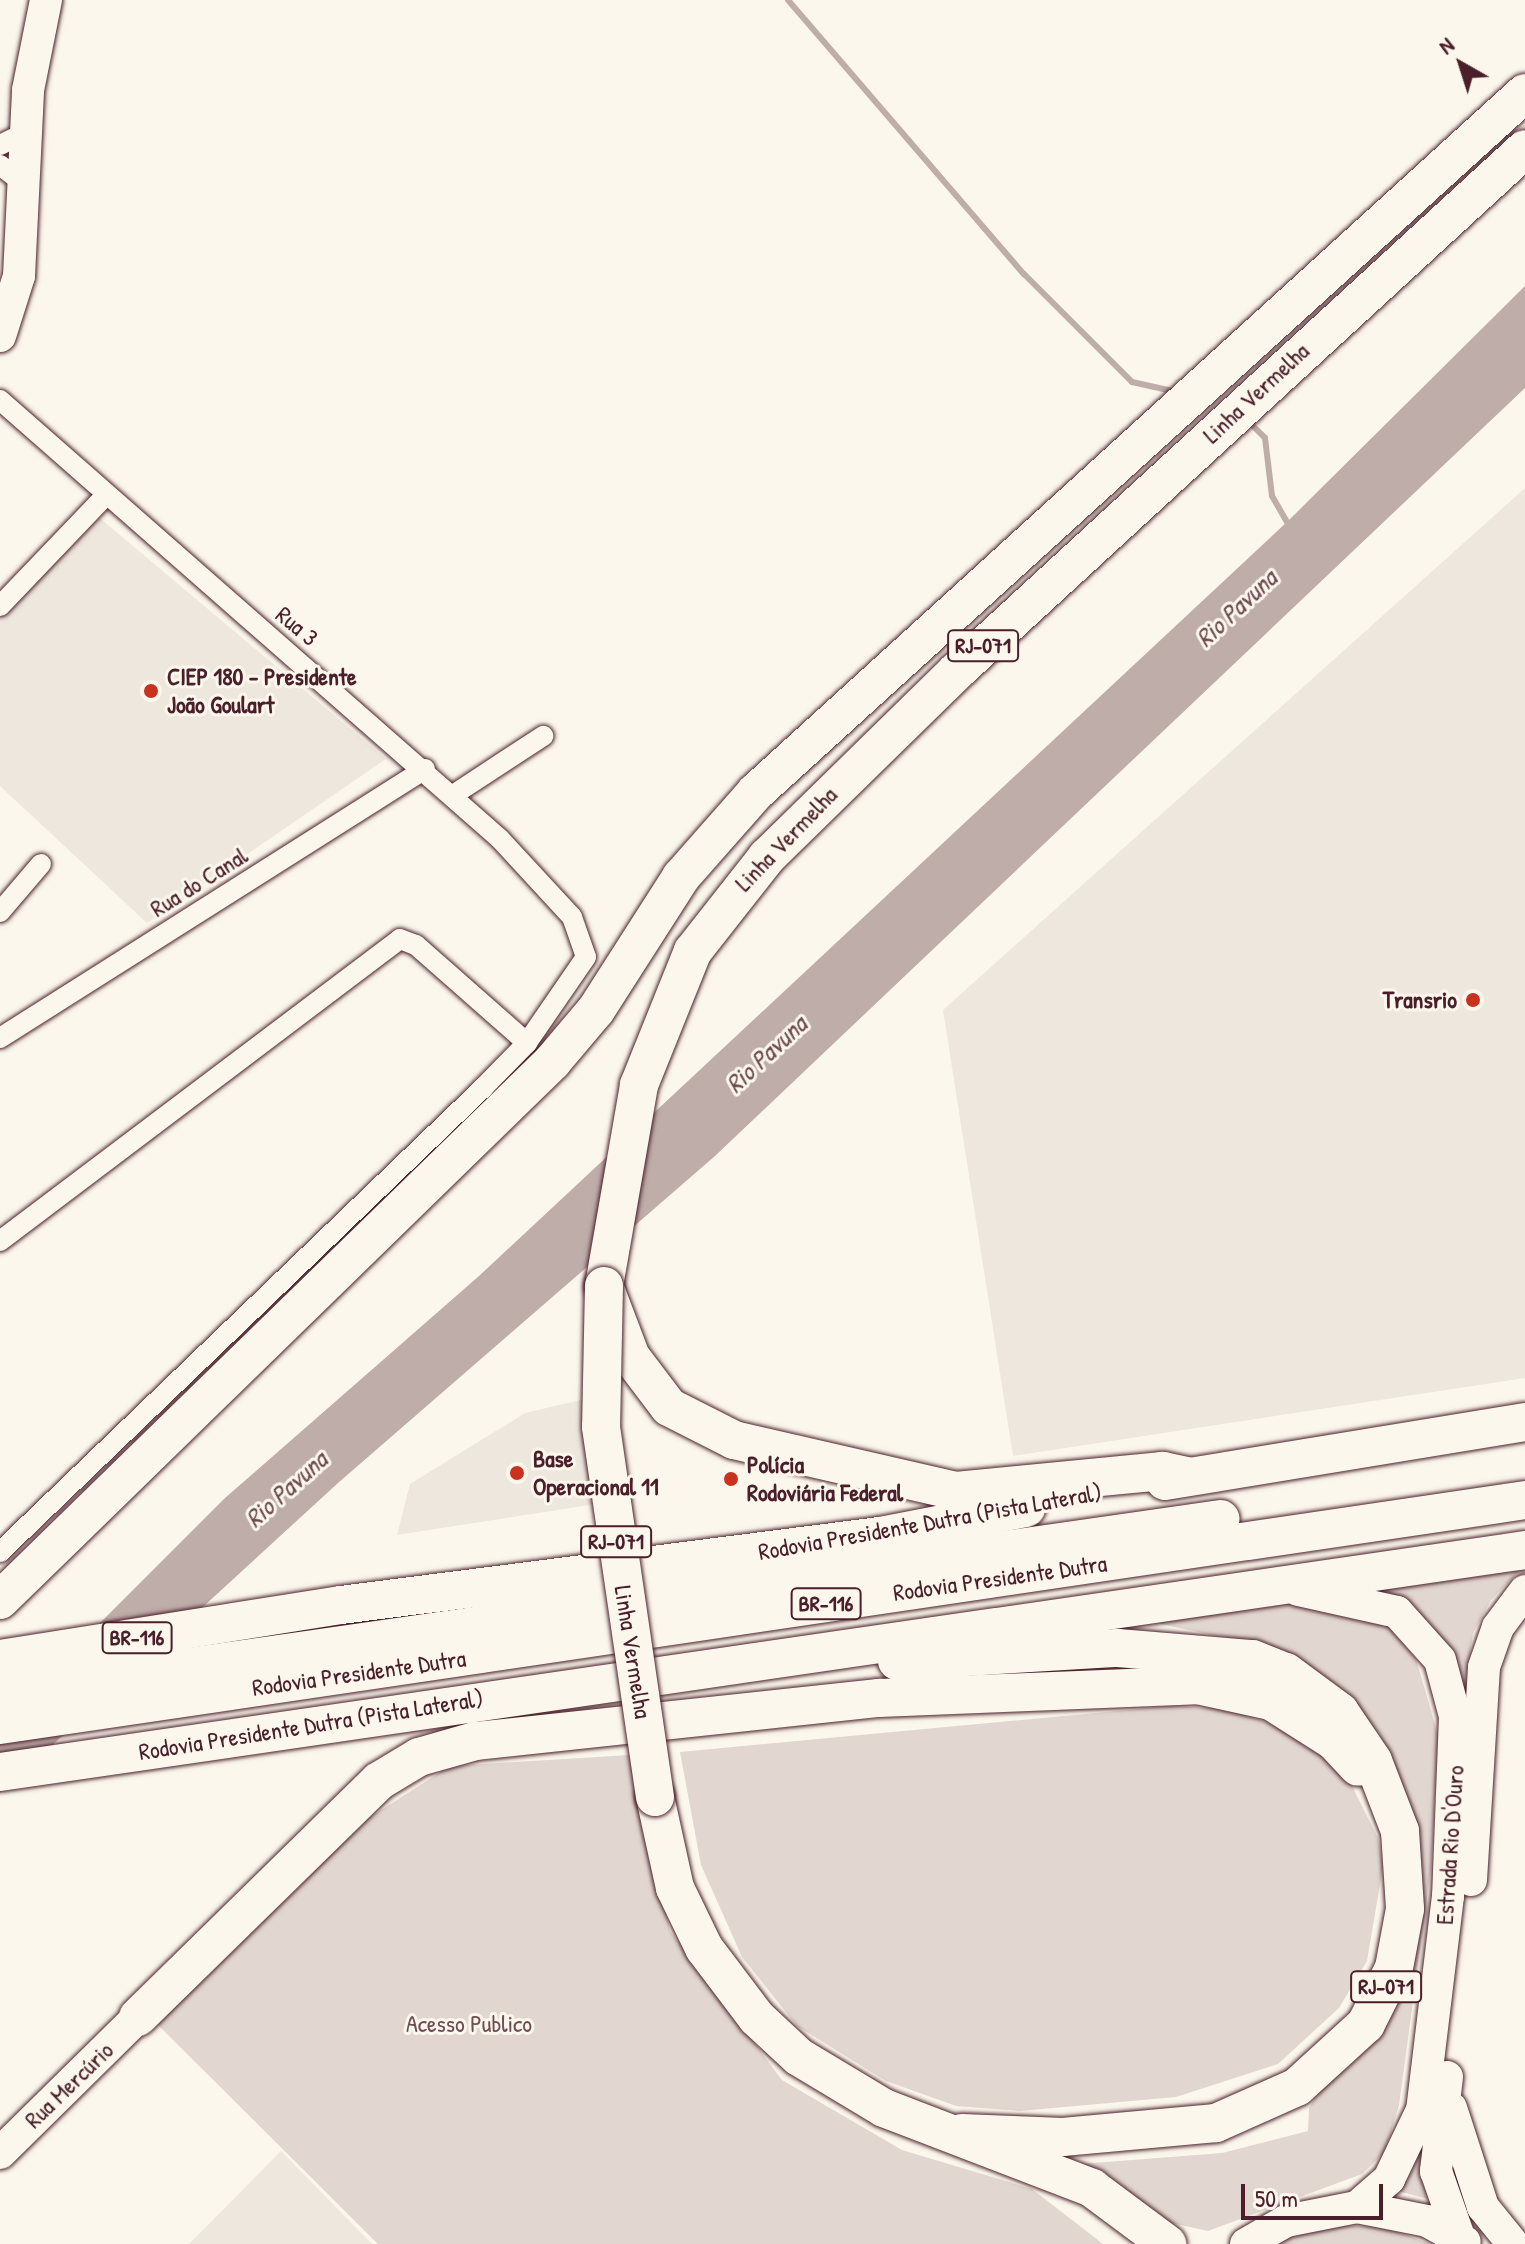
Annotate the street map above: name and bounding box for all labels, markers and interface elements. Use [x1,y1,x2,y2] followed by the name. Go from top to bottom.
[1421,24,1501,104] north arrow
[1432,30,1460,61] text: N
[1197,337,1315,449] street label: Linha Vermelha
[1189,563,1283,653] water label: Rio Pavuna
[270,600,324,652] street label: Rua 3
[947,628,1019,664] road number: RJ-071
[167,663,357,719] place label: CIEP 180 - Presidente João Goulart
[142,682,160,700] marker: CIEP 180 - Presidente João Goulart
[729,781,843,897] street label: Linha Vermelha
[145,841,253,923] street label: Rua do Canal
[1383,986,1457,1014] place label: Transrio
[1464,991,1482,1009] marker: Transrio
[719,1009,813,1099] water label: Rio Pavuna
[239,1444,333,1534] water label: Rio Pavuna
[533,1445,659,1501] place label: Base Operacional 11
[747,1451,903,1507] place label: Polícia Rodoviária Federal
[508,1464,526,1482] marker: Base Operacional 11
[722,1470,740,1488] marker: Polícia Rodoviária Federal
[756,1478,1104,1566] street label: Rodovia Presidente Dutra (Pista Lateral)
[580,1524,652,1560] road number: RJ-071
[891,1549,1109,1607] street label: Rodovia Presidente Dutra
[608,1583,658,1721] street label: Linha Vermelha
[790,1586,862,1622] road number: BR-116
[101,1620,173,1656] road number: BR-116
[250,1644,468,1702] street label: Rodovia Presidente Dutra
[137,1684,485,1766] street label: Rodovia Presidente Dutra (Pista Lateral)
[1430,1764,1470,1926] street label: Estrada Rio D'Ouro
[1350,1969,1422,2005] road number: RJ-071
[406,2010,532,2038] park label: Acesso Publico
[19,2036,119,2134] street label: Rua Mercúrio
[1245,2168,1387,2218] scale bar
[1255,2182,1298,2214] text: 50 m

